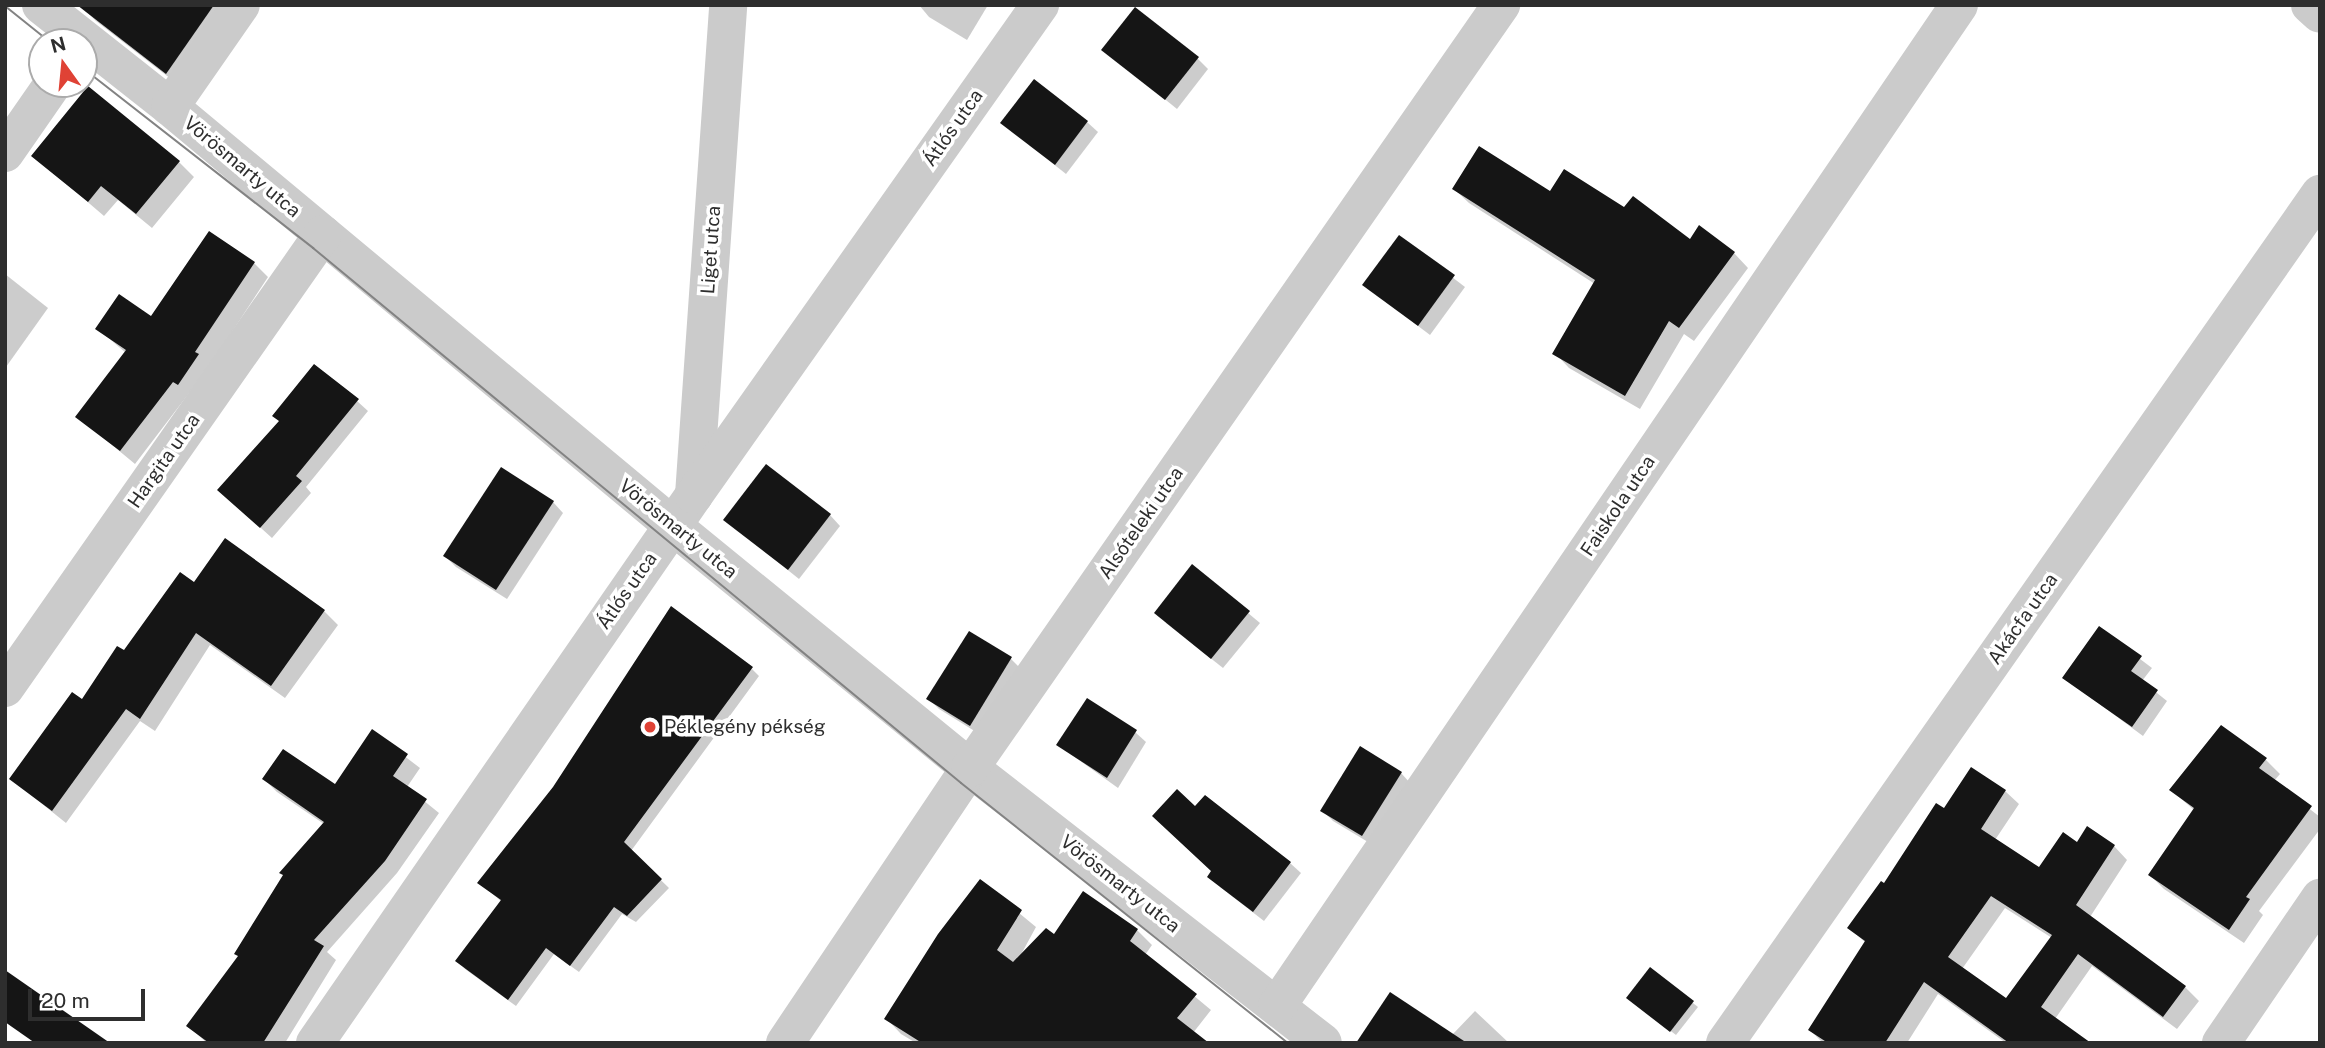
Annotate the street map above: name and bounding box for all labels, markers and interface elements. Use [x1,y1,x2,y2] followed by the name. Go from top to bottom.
[28,28,98,98] north arrow
[48,32,68,57] text: N
[918,85,988,171] street label: Átlós utca
[179,112,305,222] street label: Vörösmarty utca
[697,205,725,295] street label: Liget utca
[123,409,205,513] street label: Hargita utca
[1576,451,1660,561] street label: Faiskola utca
[1094,463,1188,583] street label: Alsóteleki utca
[614,474,742,584] street label: Vörösmarty utca
[592,548,662,634] street label: Átlós utca
[1983,569,2063,669] street label: Akácfa utca
[664,716,826,738] place label: Péklegény pékség
[642,719,658,735] marker: Péklegény pékség
[1056,830,1184,938] street label: Vörösmarty utca
[32,974,149,1018] scale bar
[41,988,90,1013] text: 20 m

